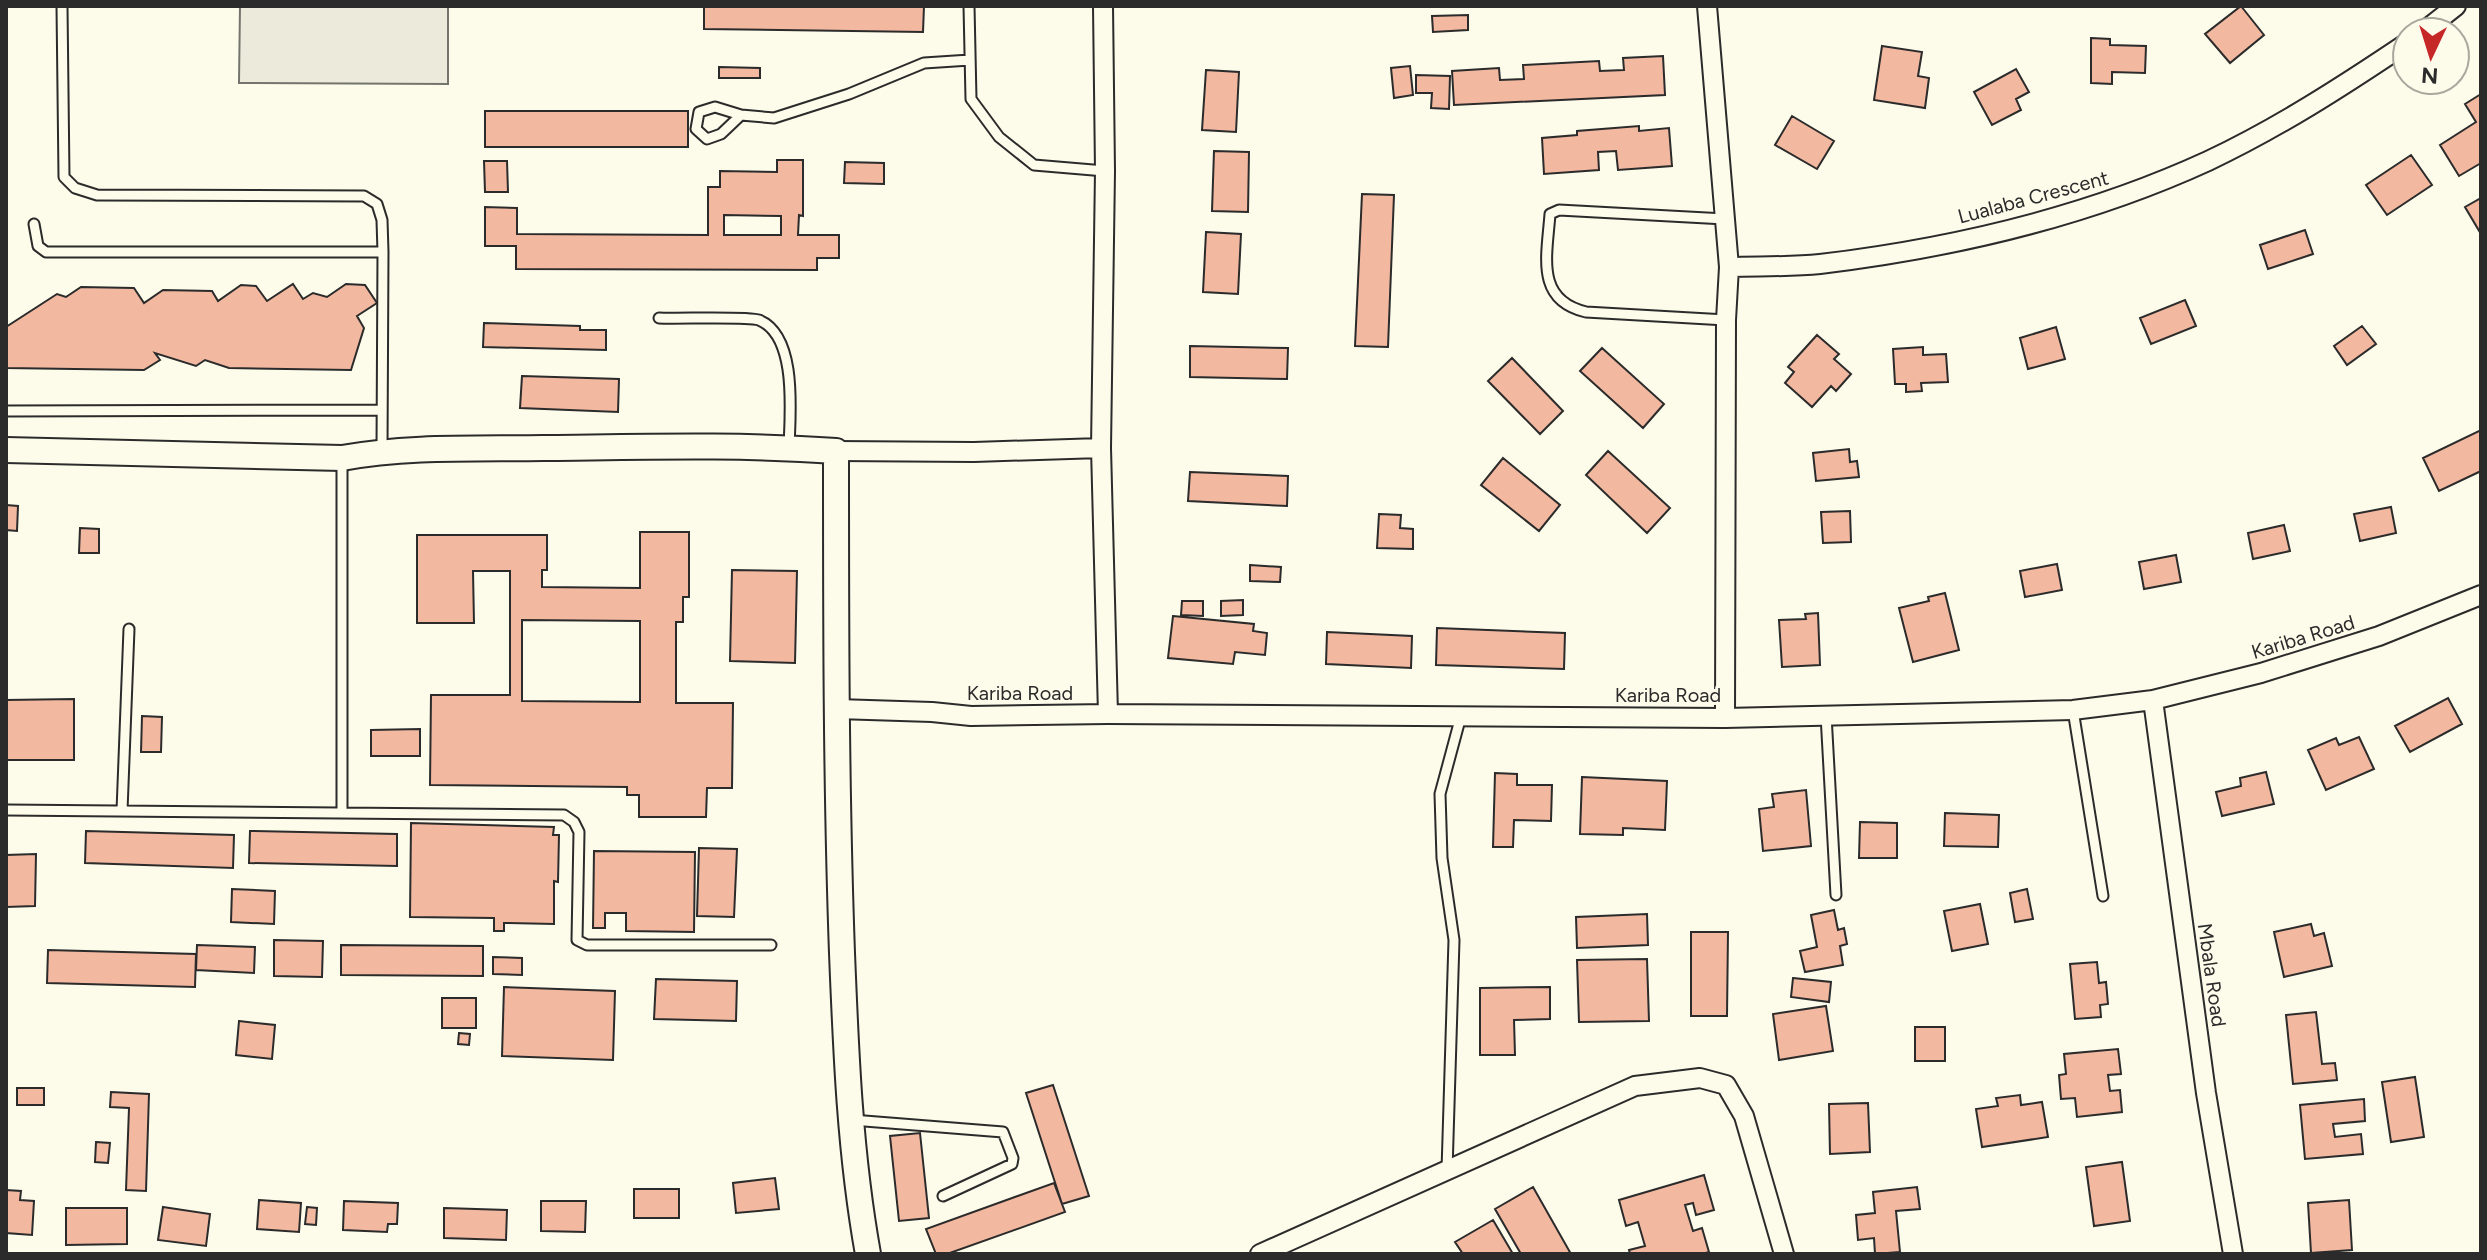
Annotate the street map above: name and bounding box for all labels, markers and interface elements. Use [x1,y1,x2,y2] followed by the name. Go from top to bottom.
[2391,16,2471,96] north arrow
[2420,61,2439,90] text: N
[1955,165,2111,229] street label: Lualaba Crescent
[2249,610,2357,664] street label: Kariba Road
[967,681,1073,705] street label: Kariba Road
[1615,683,1721,707] street label: Kariba Road
[2193,922,2231,1028] street label: Mbala Road

